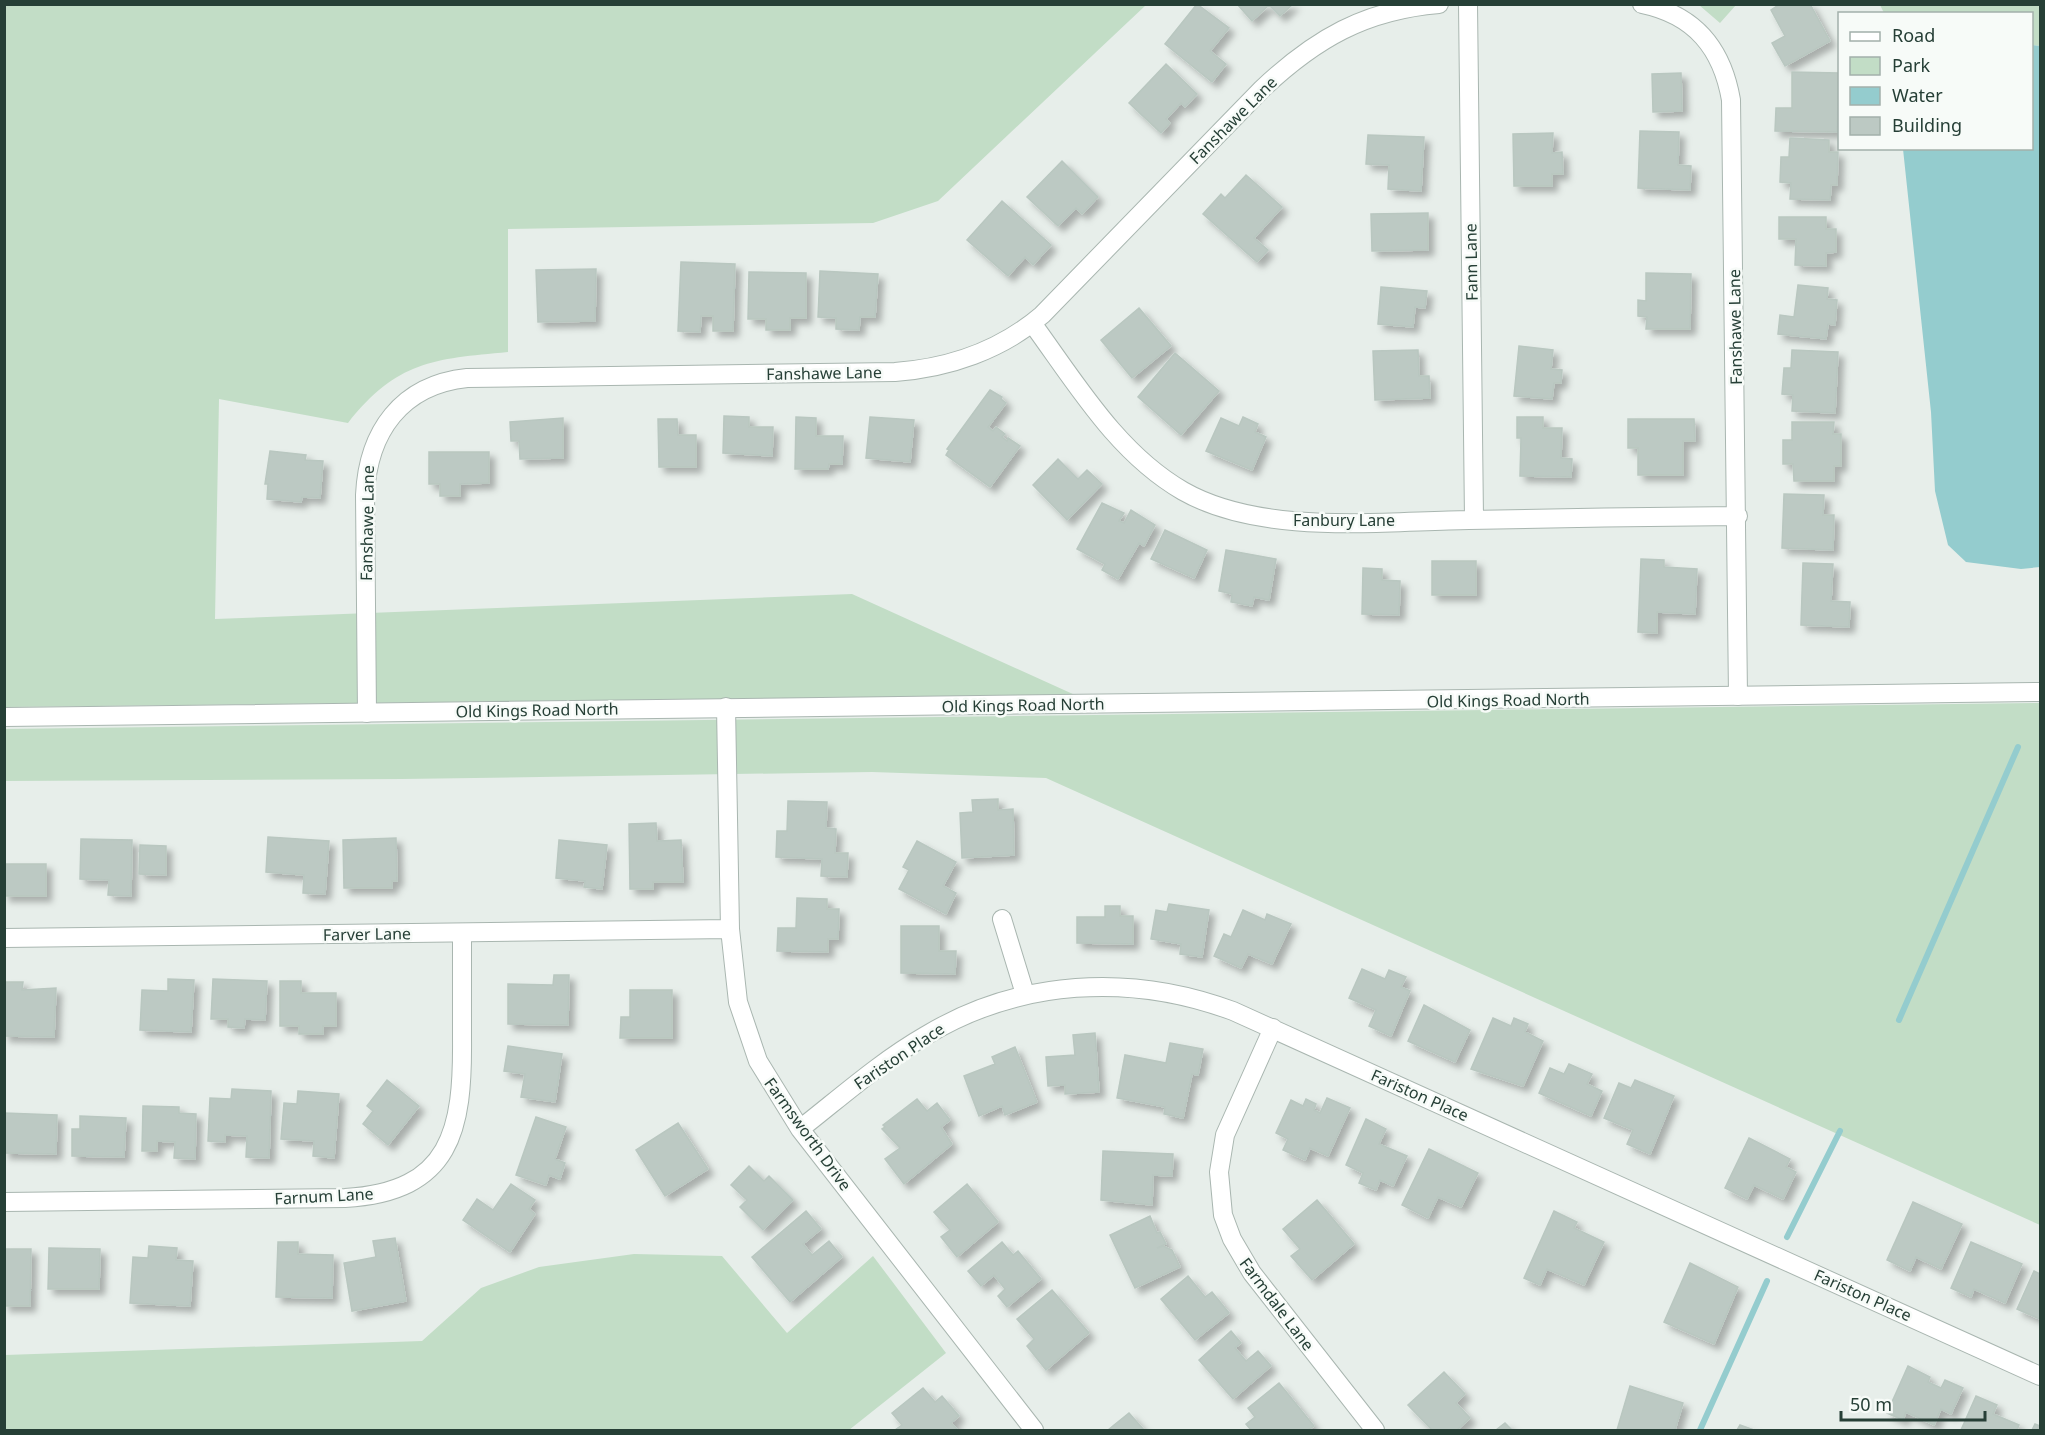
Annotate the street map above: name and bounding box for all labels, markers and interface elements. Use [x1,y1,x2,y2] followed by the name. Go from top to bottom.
[1838,12,2033,150] legend
[1892,23,1935,47] text: Road
[1892,53,1930,77] text: Park
[1184,71,1282,169] street label: Fanshawe Lane
[1892,83,1943,107] text: Water
[1892,113,1962,137] text: Building
[1459,223,1483,301] street label: Fann Lane
[1723,269,1747,385] street label: Fanshawe Lane
[766,361,882,385] street label: Fanshawe Lane
[355,465,379,581] street label: Fanshawe Lane
[1293,509,1395,531] street label: Fanbury Lane
[1426,688,1590,712] street label: Old Kings Road North
[941,693,1105,717] street label: Old Kings Road North
[455,698,619,722] street label: Old Kings Road North
[323,922,411,946] street label: Farver Lane
[849,1018,949,1094] street label: Fariston Place
[1368,1064,1472,1126] street label: Fariston Place
[759,1073,857,1195] street label: Farmsworth Drive
[274,1182,374,1210] street label: Farnum Lane
[1235,1253,1319,1355] street label: Farmdale Lane
[1811,1264,1915,1326] street label: Fariston Place
[1841,1384,1985,1422] scale bar
[1850,1392,1892,1416] text: 50 m

